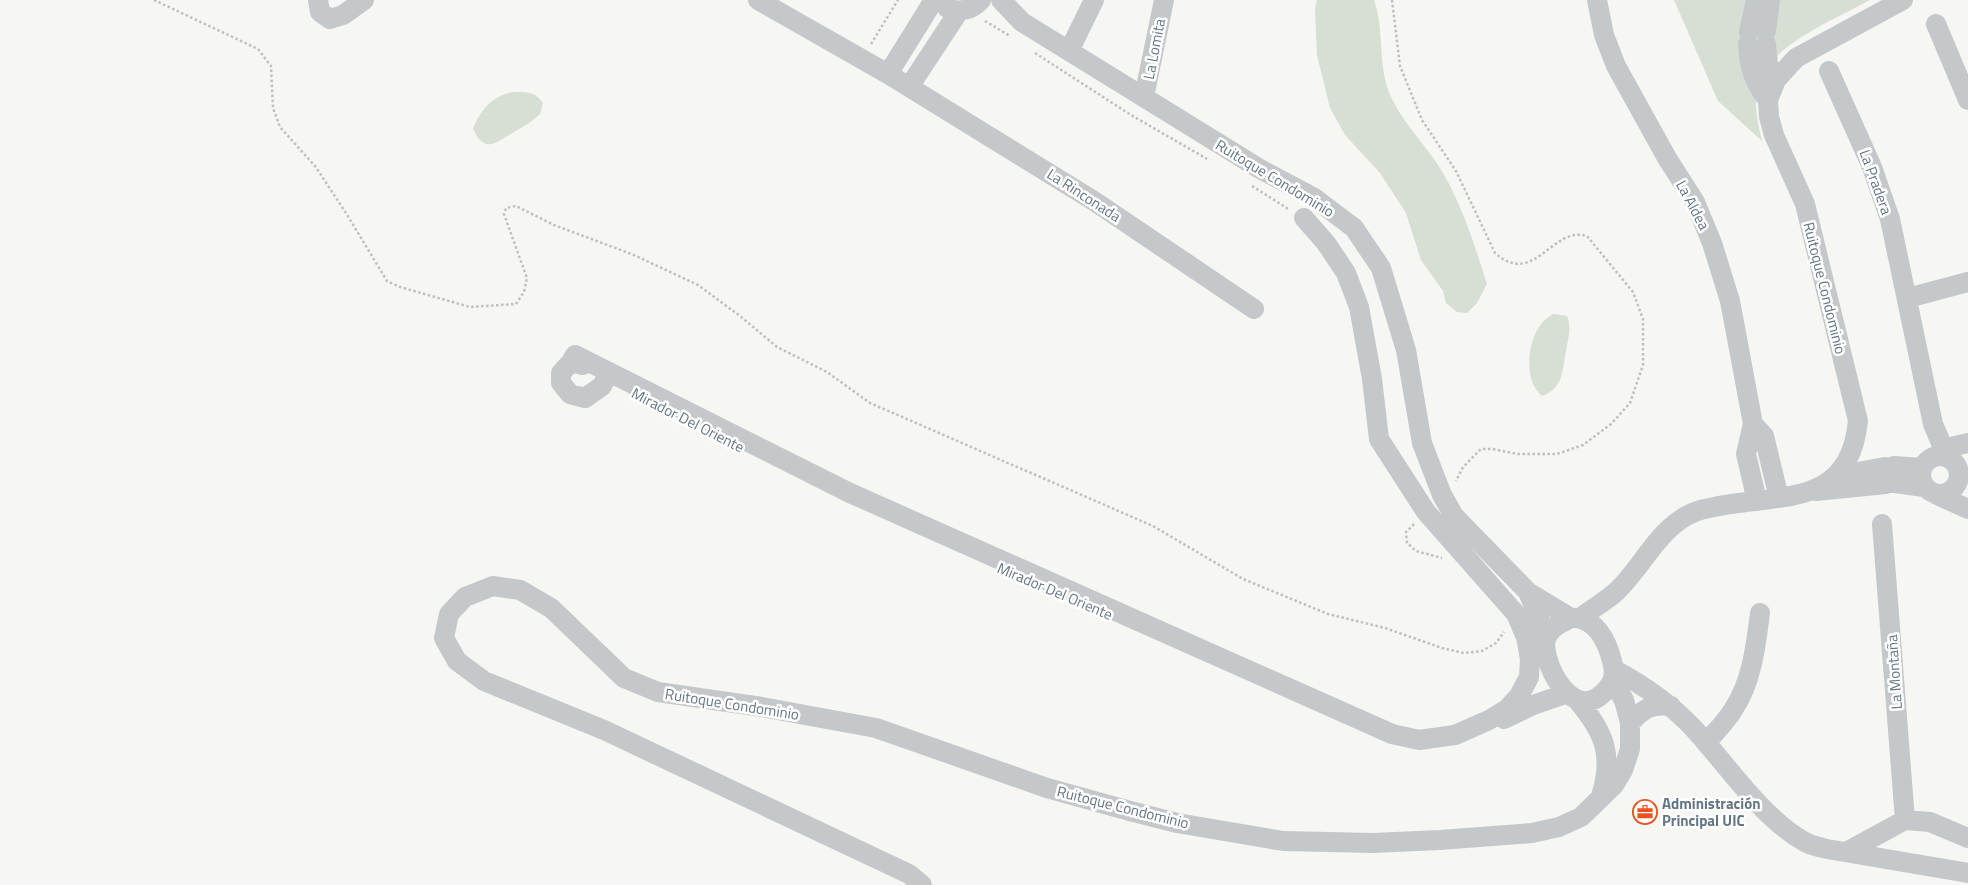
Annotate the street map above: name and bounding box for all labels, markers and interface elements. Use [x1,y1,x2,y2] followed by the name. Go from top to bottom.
[1137,16,1171,81] street label: La Lomita
[1211,133,1339,223] street label: Ruitoque Condominio
[1854,146,1899,218] street label: La Pradera
[1043,162,1126,228] street label: La Rinconada
[1670,176,1716,234] street label: La Aldea
[1797,220,1853,356] street label: Ruitoque Condominio
[628,382,748,458] street label: Mirador Del Oriente
[994,556,1116,626] street label: Mirador Del Oriente
[1880,633,1908,710] street label: La Montaña
[663,682,801,726] street label: Ruitoque Condominio
[1055,779,1191,835] street label: Ruitoque Condominio
[1662,792,1760,832] place label: Administración Principal UIC
[1632,799,1658,825] office icon: Administración Principal UIC

